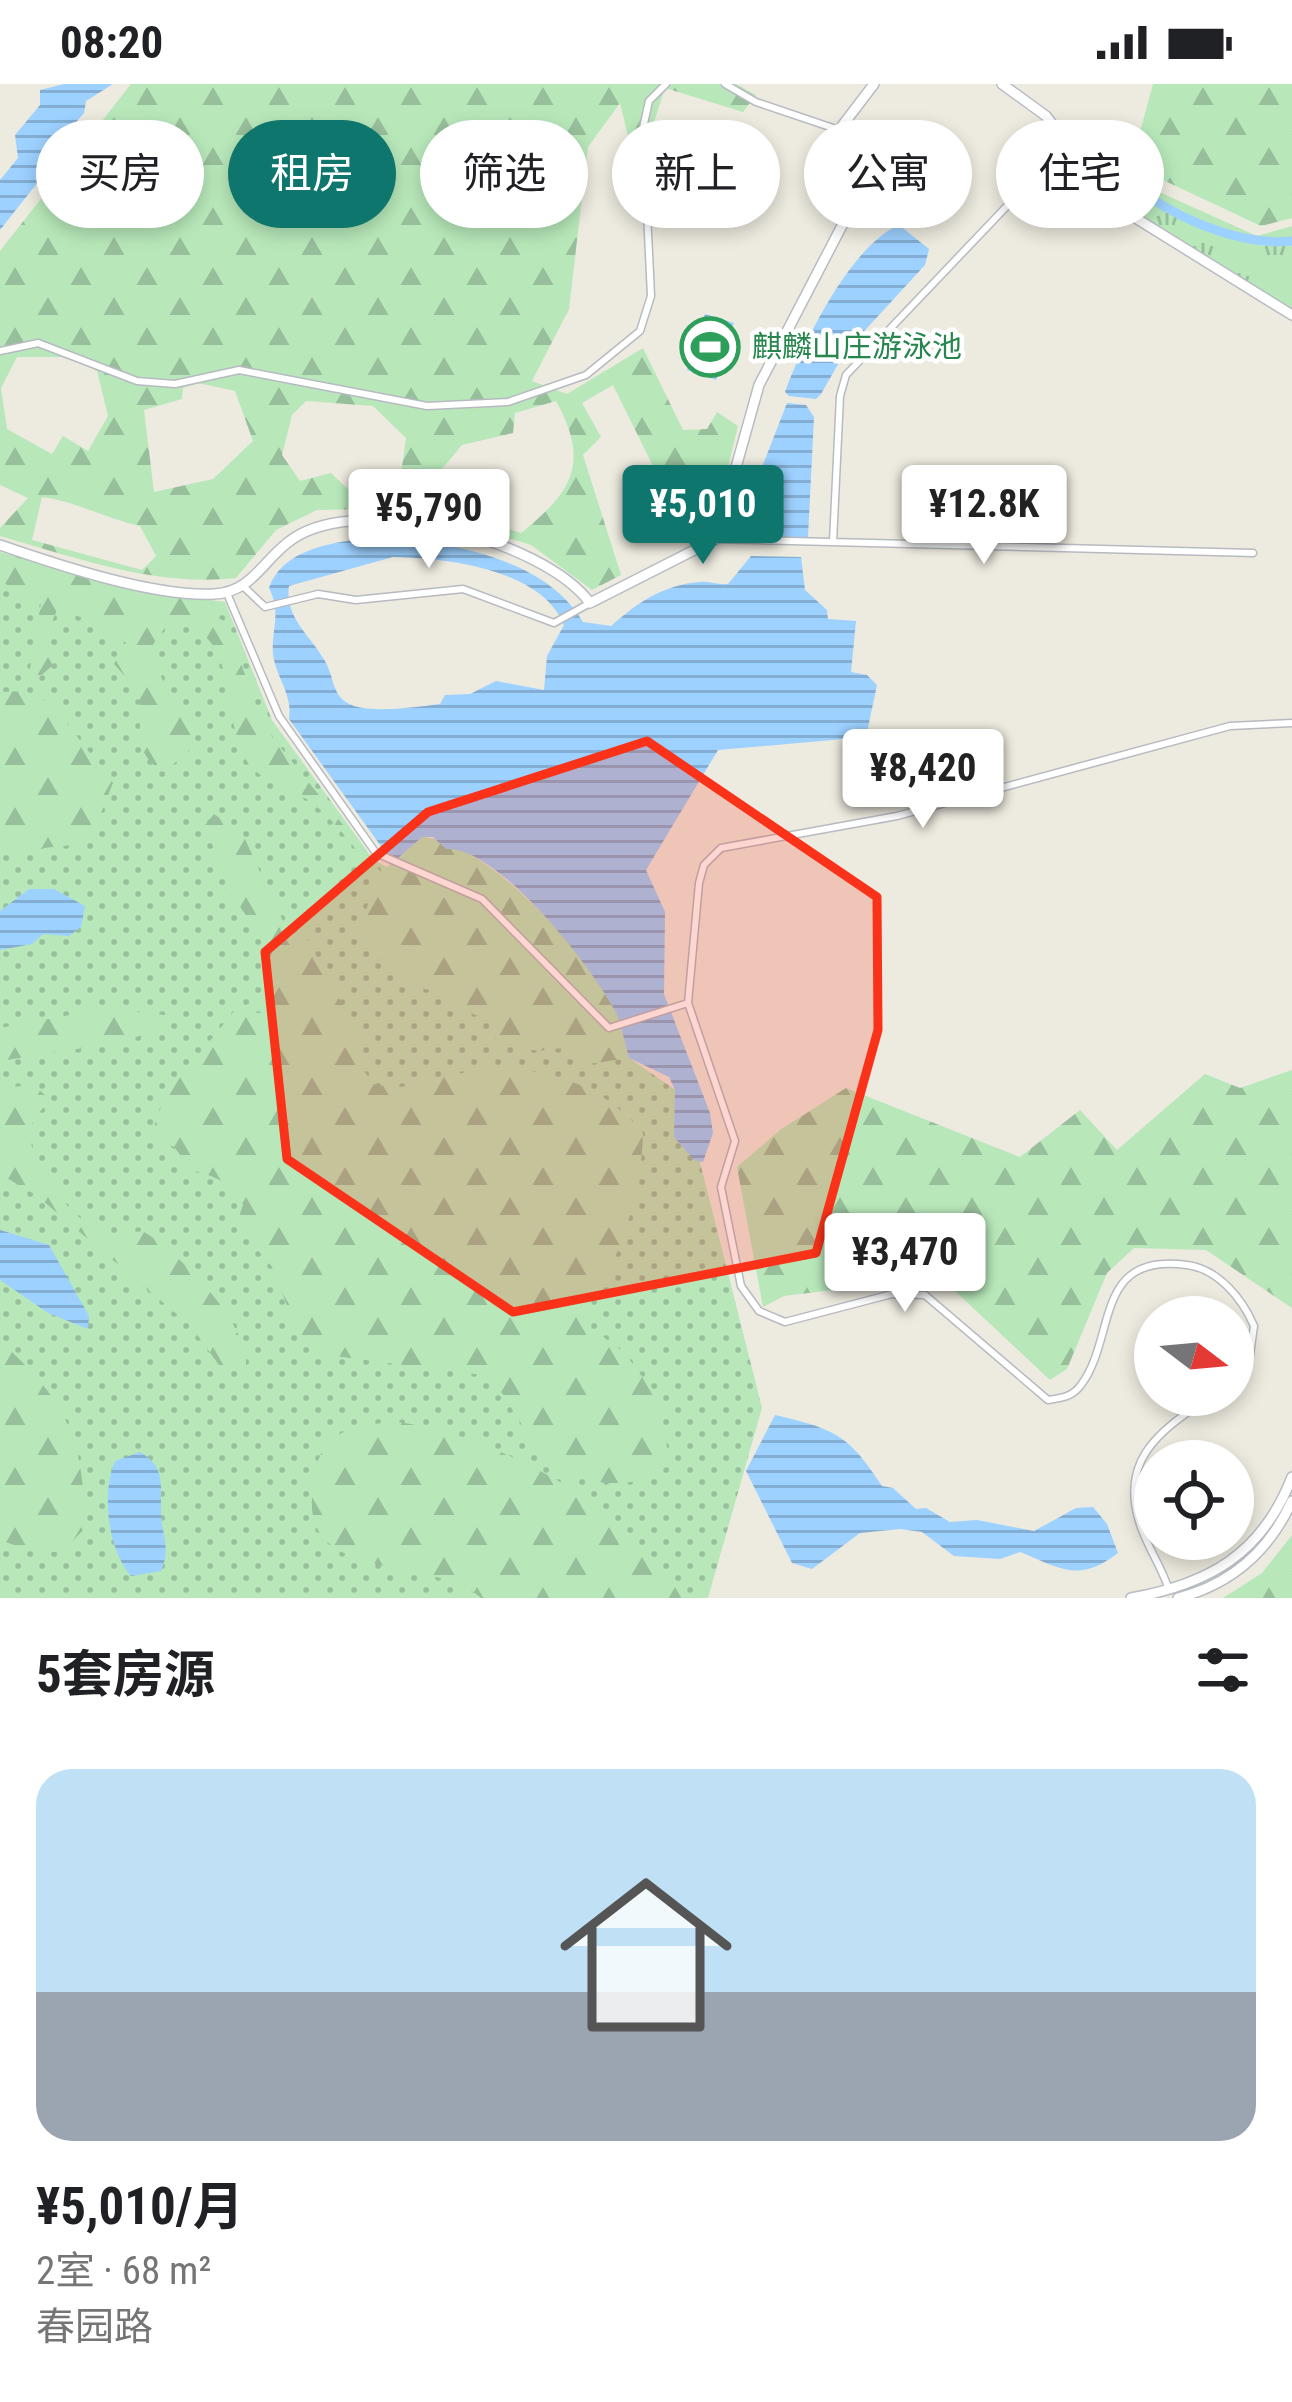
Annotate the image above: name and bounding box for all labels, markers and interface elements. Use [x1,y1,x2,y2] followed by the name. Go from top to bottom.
[60,16,163,69] text: 08:20
[36,120,204,228] chip: 买房
[228,120,396,228] chip: 租房
[420,120,588,228] chip: 筛选
[612,120,780,228] chip: 新上
[804,120,972,228] chip: 公寓
[996,120,1164,228] chip: 住宅
[679,316,741,378] sports icon: 麒麟山庄游泳池
[752,329,962,364] place label: 麒麟山庄游泳池
[605,465,801,567] pin: ¥5,010
[886,465,1082,567] pin: ¥12.8K
[331,469,527,571] pin: ¥5,790
[650,481,756,527] text: ¥5,010
[929,481,1039,527] text: ¥12.8K
[376,485,482,531] text: ¥5,790
[825,729,1021,831] pin: ¥8,420
[870,745,976,791] text: ¥8,420
[807,1213,1003,1315] pin: ¥3,470
[852,1229,958,1275] text: ¥3,470
[1134,1296,1254,1416] north arrow
[1134,1296,1254,1560] map controls
[1134,1440,1254,1560] button: locate
[1190,1637,1256,1703] icon: filters
[36,1645,215,1704] text: 5套房源
[538,1847,754,2063] icon: home
[36,2177,244,2236] text: ¥5,010/月
[36,2248,211,2294] text: 2室 · 68 m²
[36,2304,153,2350] text: 春园路

